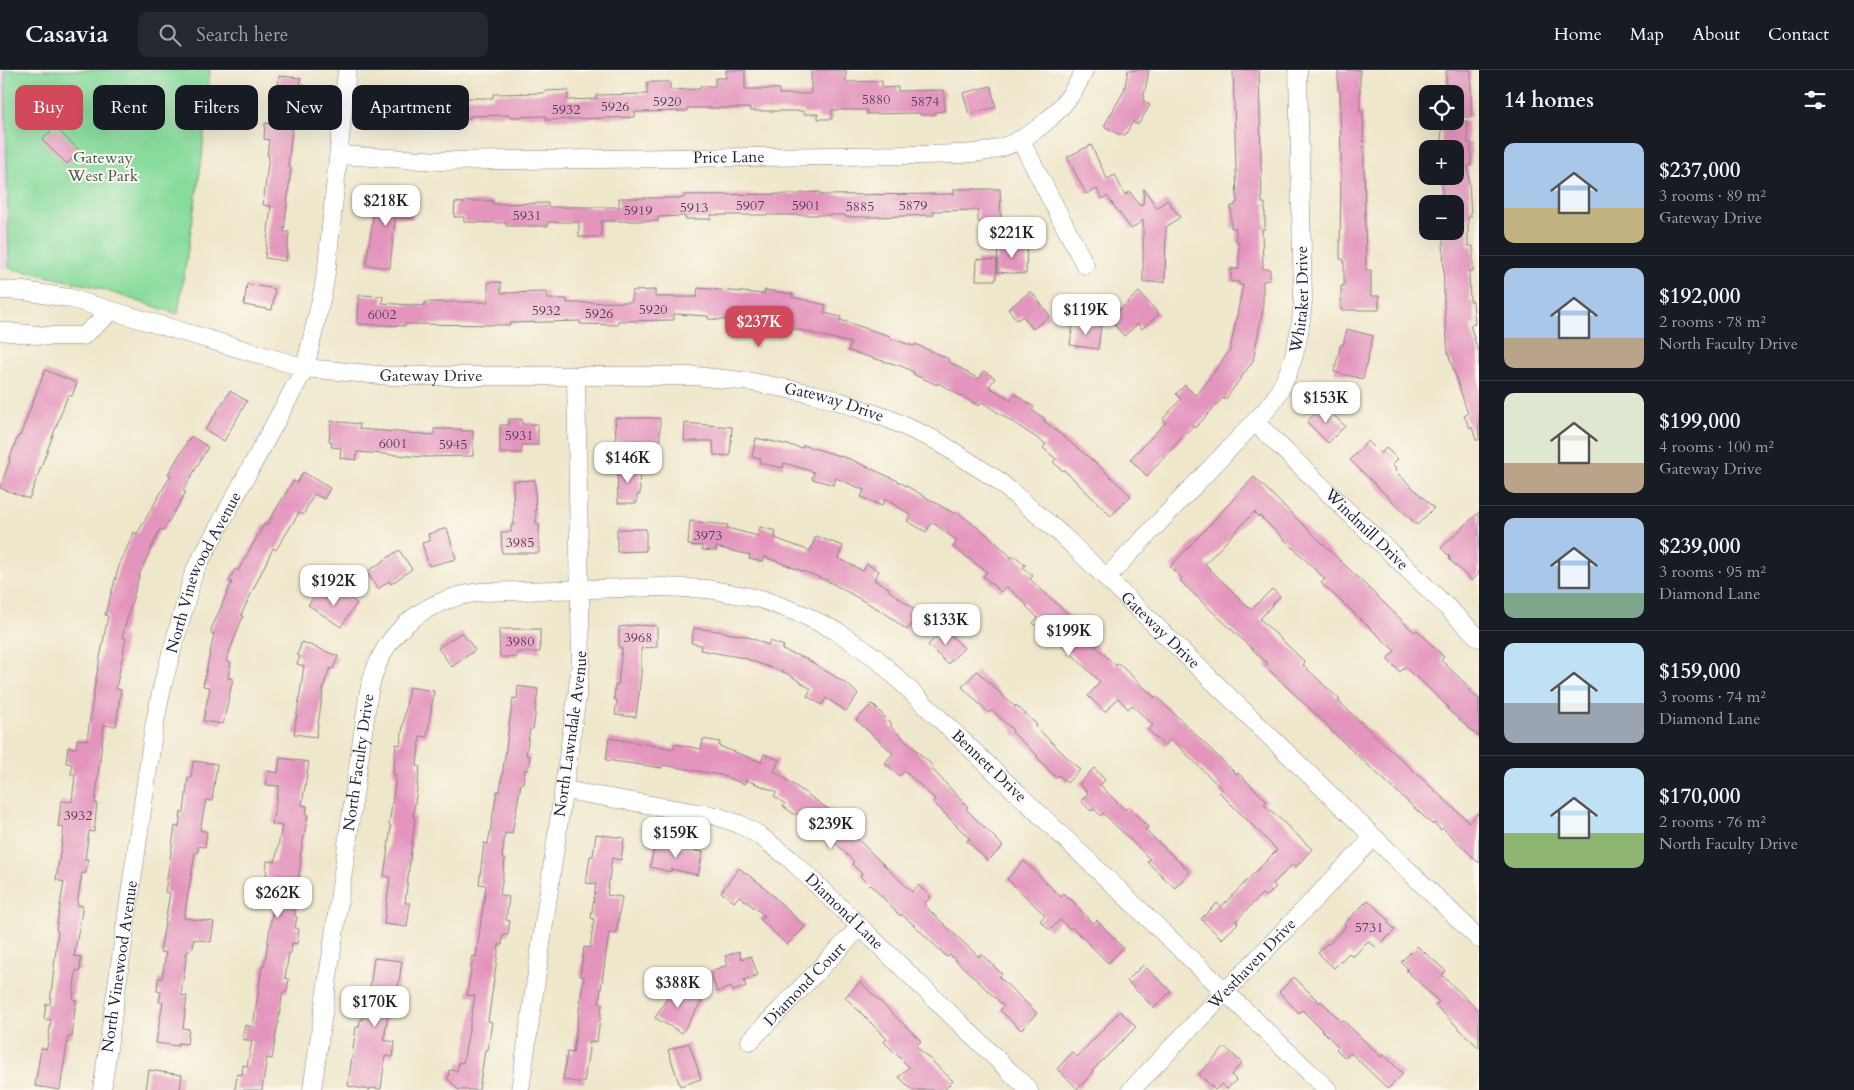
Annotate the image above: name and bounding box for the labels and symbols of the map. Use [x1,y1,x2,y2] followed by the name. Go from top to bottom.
[862,90,890,109] house number: 5880
[653,92,681,111] house number: 5920
[911,92,939,111] house number: 5874
[601,97,629,116] house number: 5926
[552,100,580,119] house number: 5932
[693,146,765,169] street label: Price Lane
[67,147,139,187] park label: Gateway West Park
[351,184,421,227] pin: $218K
[736,196,764,215] house number: 5907
[792,196,820,215] house number: 5901
[899,196,927,215] house number: 5879
[846,197,874,216] house number: 5885
[680,198,708,217] house number: 5913
[624,201,652,220] house number: 5919
[513,206,541,225] house number: 5931
[977,216,1047,259] pin: $221K
[1284,246,1314,356] street label: Whitaker Drive
[1051,294,1121,336] pin: $119K
[639,300,667,319] house number: 5920
[532,301,560,320] house number: 5932
[585,304,613,323] house number: 5926
[368,305,396,324] house number: 6002
[724,306,794,348] pin: $237K
[378,364,482,387] street label: Gateway Drive
[782,377,887,427] street label: Gateway Drive
[1291,382,1361,424] pin: $153K
[505,426,533,445] house number: 5931
[379,434,407,453] house number: 6001
[439,435,467,454] house number: 5945
[593,442,663,484] pin: $146K
[1319,483,1413,575] street label: Windmill Drive
[161,488,247,656] street label: North Vinewood Avenue
[694,526,722,545] house number: 3973
[506,533,534,552] house number: 3985
[299,564,369,607] pin: $192K
[1116,586,1205,674] street label: Gateway Drive
[911,604,981,646] pin: $133K
[1034,614,1104,657] pin: $199K
[624,628,652,647] house number: 3968
[506,632,534,651] house number: 3980
[549,650,592,818] street label: North Lawndale Avenue
[338,692,379,833] street label: North Faculty Drive
[947,725,1032,807] street label: Bennett Drive
[64,806,92,825] house number: 3932
[796,808,866,850] pin: $239K
[641,816,711,859] pin: $159K
[800,868,888,955] street label: Diamond Lane
[243,876,313,919] pin: $262K
[97,879,143,1054] street label: North Vinewood Avenue
[1203,913,1301,1015] street label: Westhaven Drive
[1355,918,1383,937] house number: 5731
[759,937,851,1031] street label: Diamond Court
[643,966,713,1009] pin: $388K
[340,986,410,1028] pin: $170K

